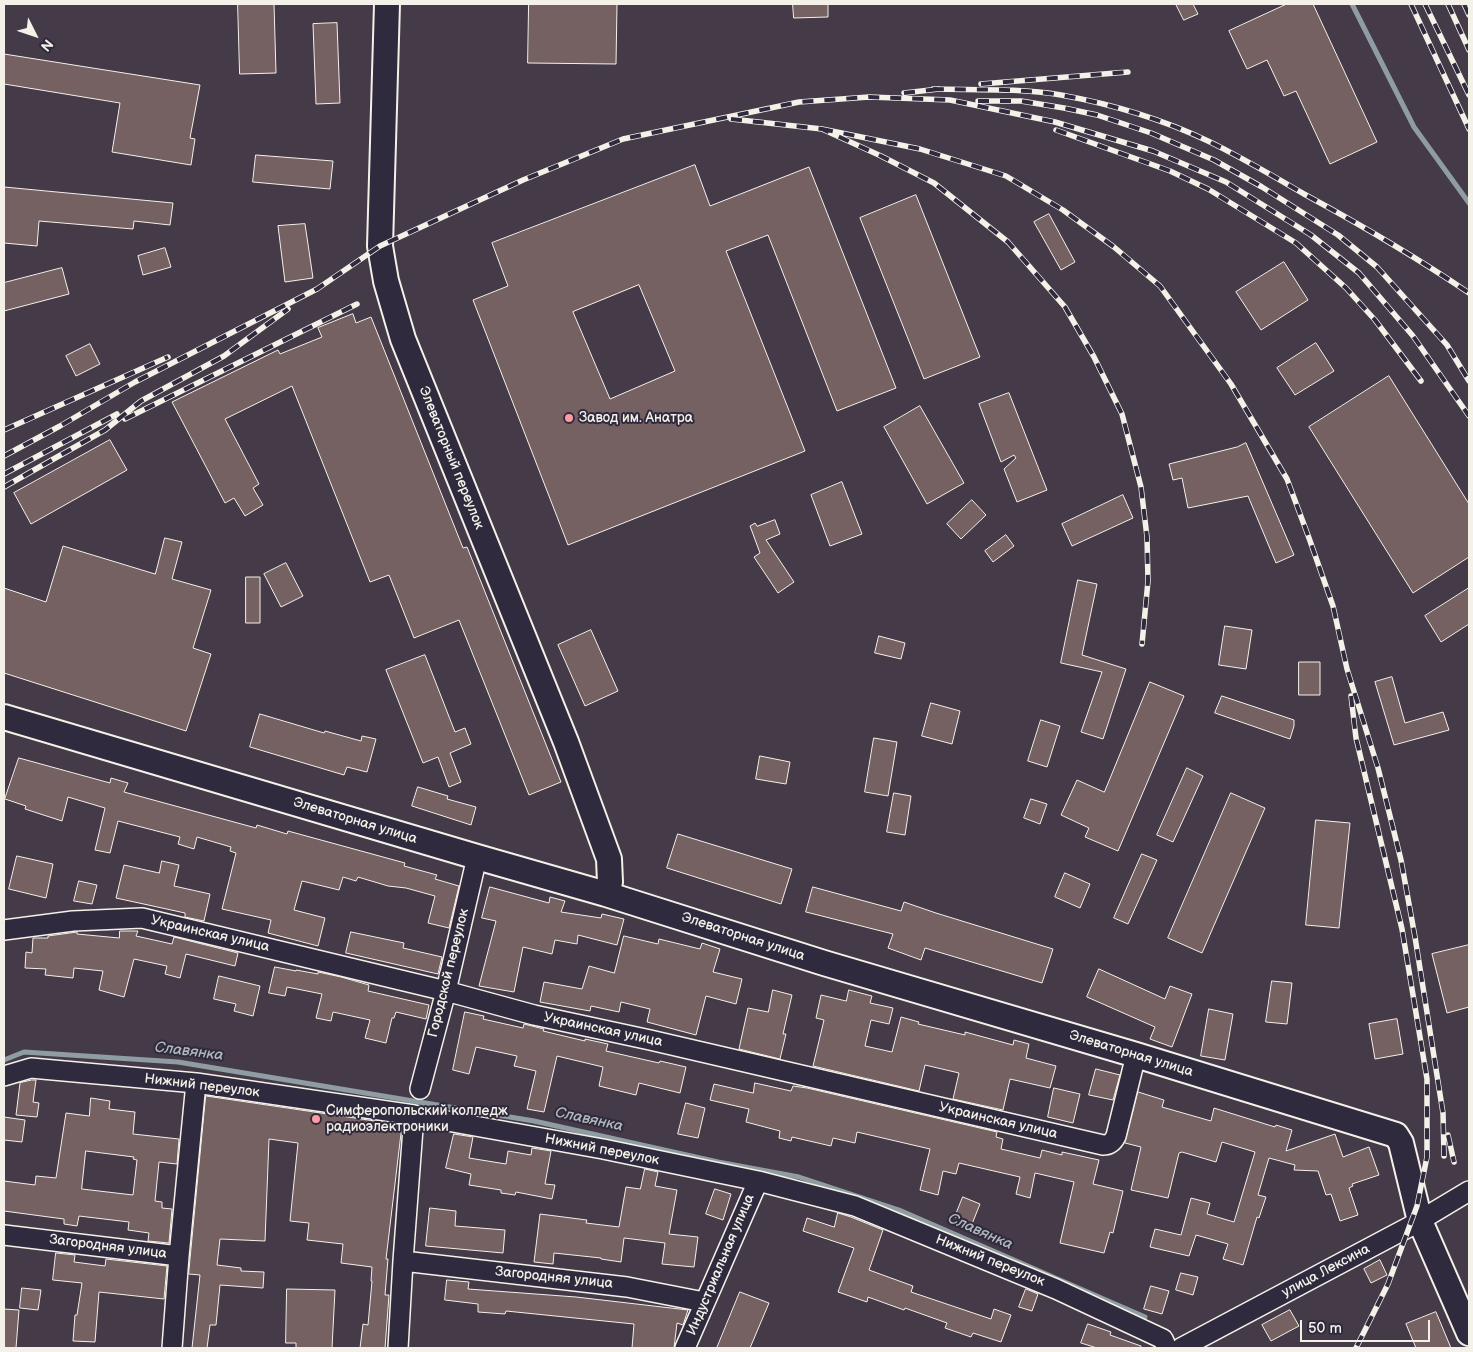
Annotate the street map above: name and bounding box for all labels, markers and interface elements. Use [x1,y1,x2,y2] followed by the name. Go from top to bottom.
[10,10,60,60] north arrow
[37,36,57,55] text: N
[415,384,487,532] street label: Элеваторный переулок
[579,410,693,426] place label: Завод им. Анатра
[563,412,575,424] marker: Завод им. Анатра
[291,794,419,848] street label: Элеваторная улица
[425,907,473,1039] street label: Городской переулок
[679,909,807,965] street label: Элеваторная улица
[149,912,271,956] street label: Украинская улица
[542,1009,664,1051] street label: Украинская улица
[1067,1027,1195,1081] street label: Элеваторная улица
[154,1039,224,1065] water label: Славянка
[143,1071,261,1101] street label: Нижний переулок
[937,1099,1059,1143] street label: Украинская улица
[326,1103,508,1136] place label: Симферопольский колледж радиоэлектроники
[553,1104,625,1136] water label: Славянка
[310,1113,322,1125] marker: Симферопольский колледж радиоэлектроники
[543,1131,661,1169] street label: Нижний переулок
[684,1192,758,1338] street label: Индустриальная улица
[945,1210,1015,1254] water label: Славянка
[48,1231,168,1263] street label: Загородняя улица
[933,1231,1047,1291] street label: Нижний переулок
[1279,1241,1373,1301] street label: улица Лексина
[494,1263,614,1293] street label: Загородняя улица
[1303,1310,1433,1342] scale bar
[1308,1319,1342,1338] text: 50 m

